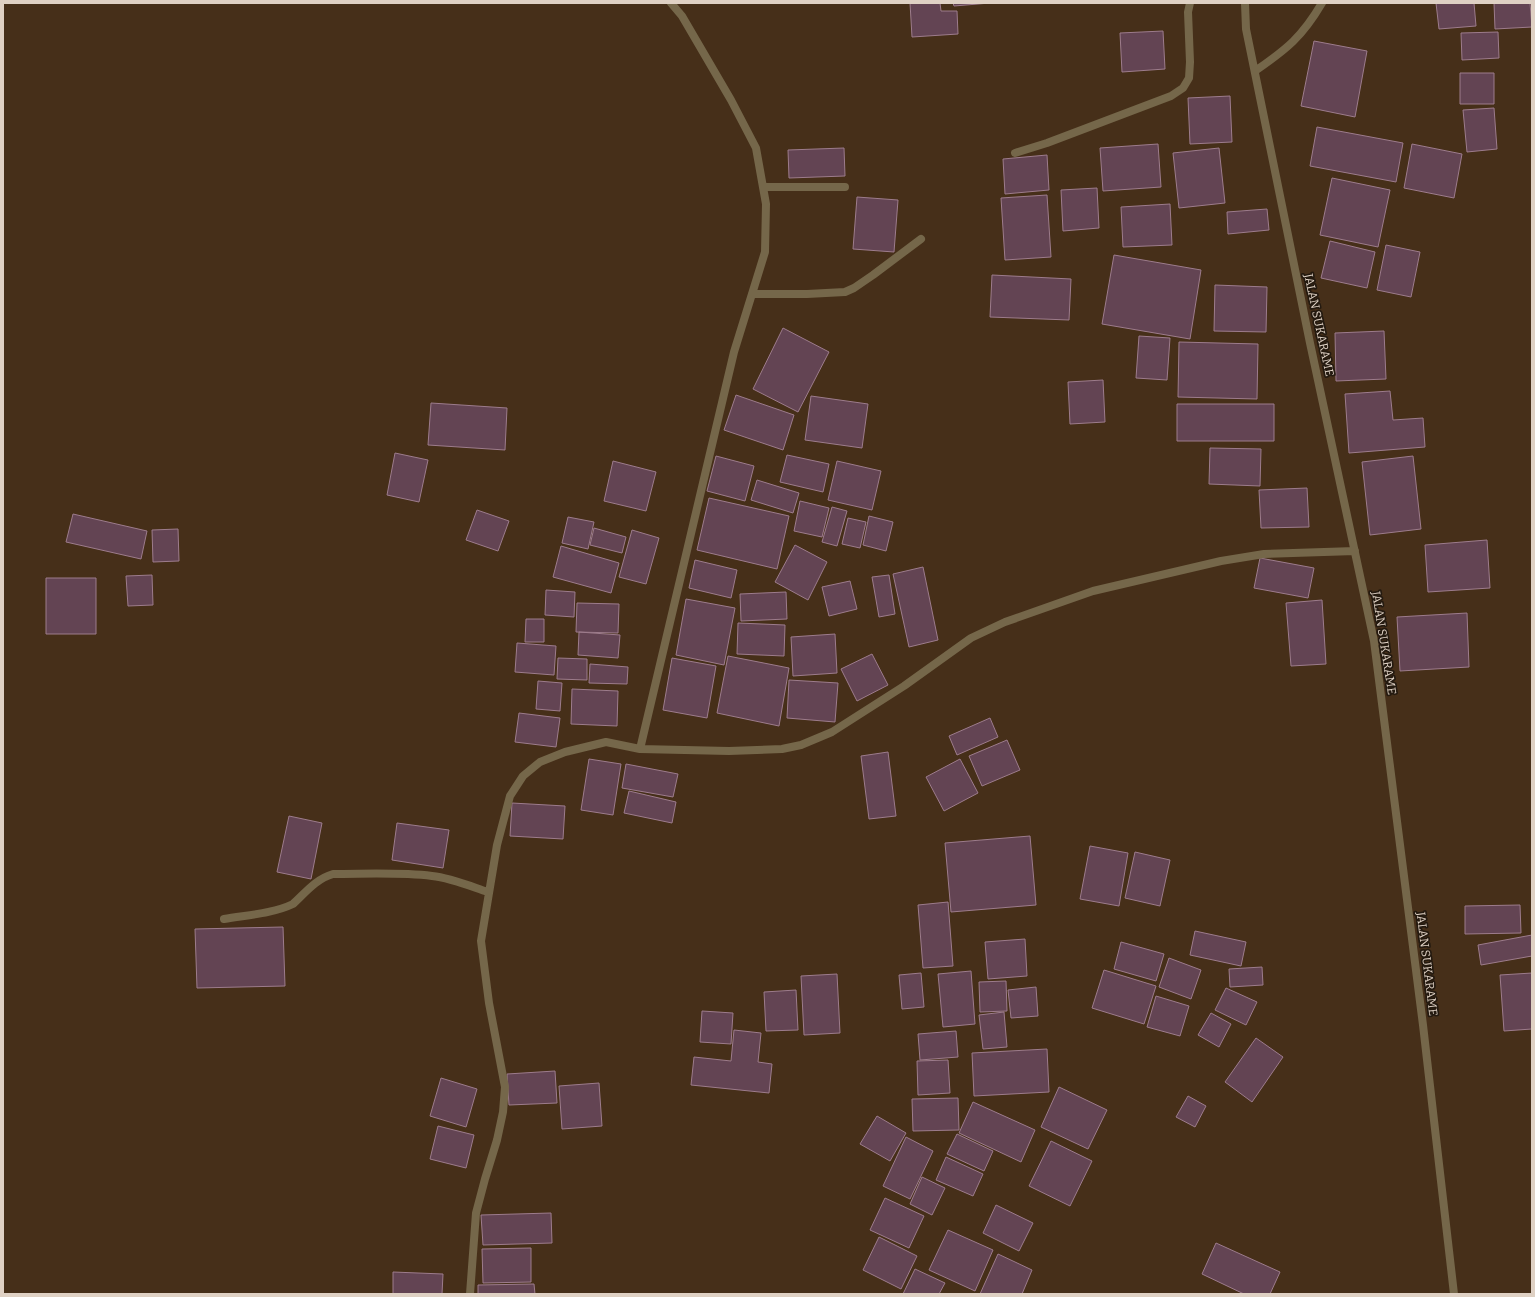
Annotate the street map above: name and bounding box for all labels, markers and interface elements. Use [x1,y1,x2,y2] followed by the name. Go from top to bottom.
[1301,271,1337,378] street label: JALAN SUKARAME
[1369,589,1399,696] street label: JALAN SUKARAME
[1414,910,1440,1017] street label: JALAN SUKARAME

